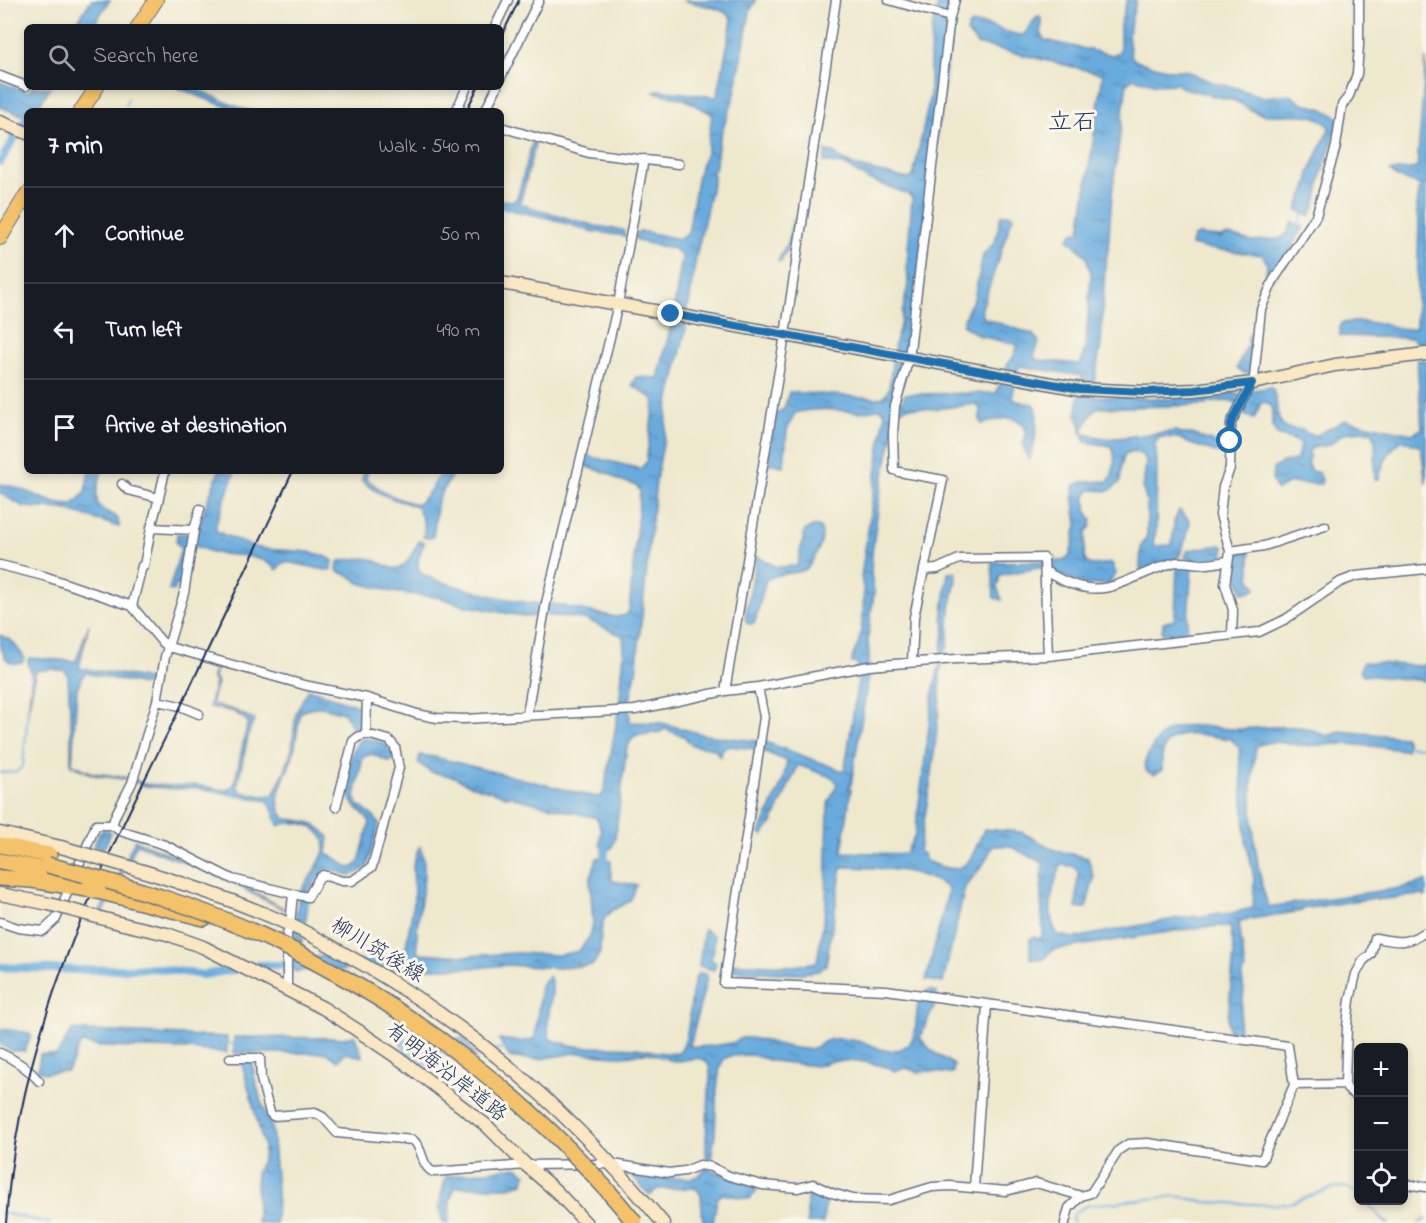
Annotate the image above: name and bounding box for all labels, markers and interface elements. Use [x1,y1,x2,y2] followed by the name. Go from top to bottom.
[24,24,504,90] search box
[45,41,78,74] icon: search
[93,41,198,73] text: Search here
[1048,106,1096,141] district label: 立石
[48,128,103,166] text: 7 min
[378,133,480,162] text: Walk · 540 m
[48,219,81,252] icon: ahead
[105,219,184,251] text: Continue
[439,221,480,250] text: 50 m
[657,300,683,326] route end
[48,315,81,348] icon: left
[105,315,182,347] text: Turn left
[437,317,480,346] text: 490 m
[48,411,81,444] icon: arrive
[105,411,287,443] text: Arrive at destination
[1216,427,1242,453] route start
[324,911,430,991] street label: 柳川筑後線
[379,1016,513,1130] street label: 有明海沿岸道路
[1354,1043,1408,1205] map controls
[1354,1043,1408,1097] button: +
[1354,1097,1408,1151] button: −
[1354,1151,1408,1205] button: locate

